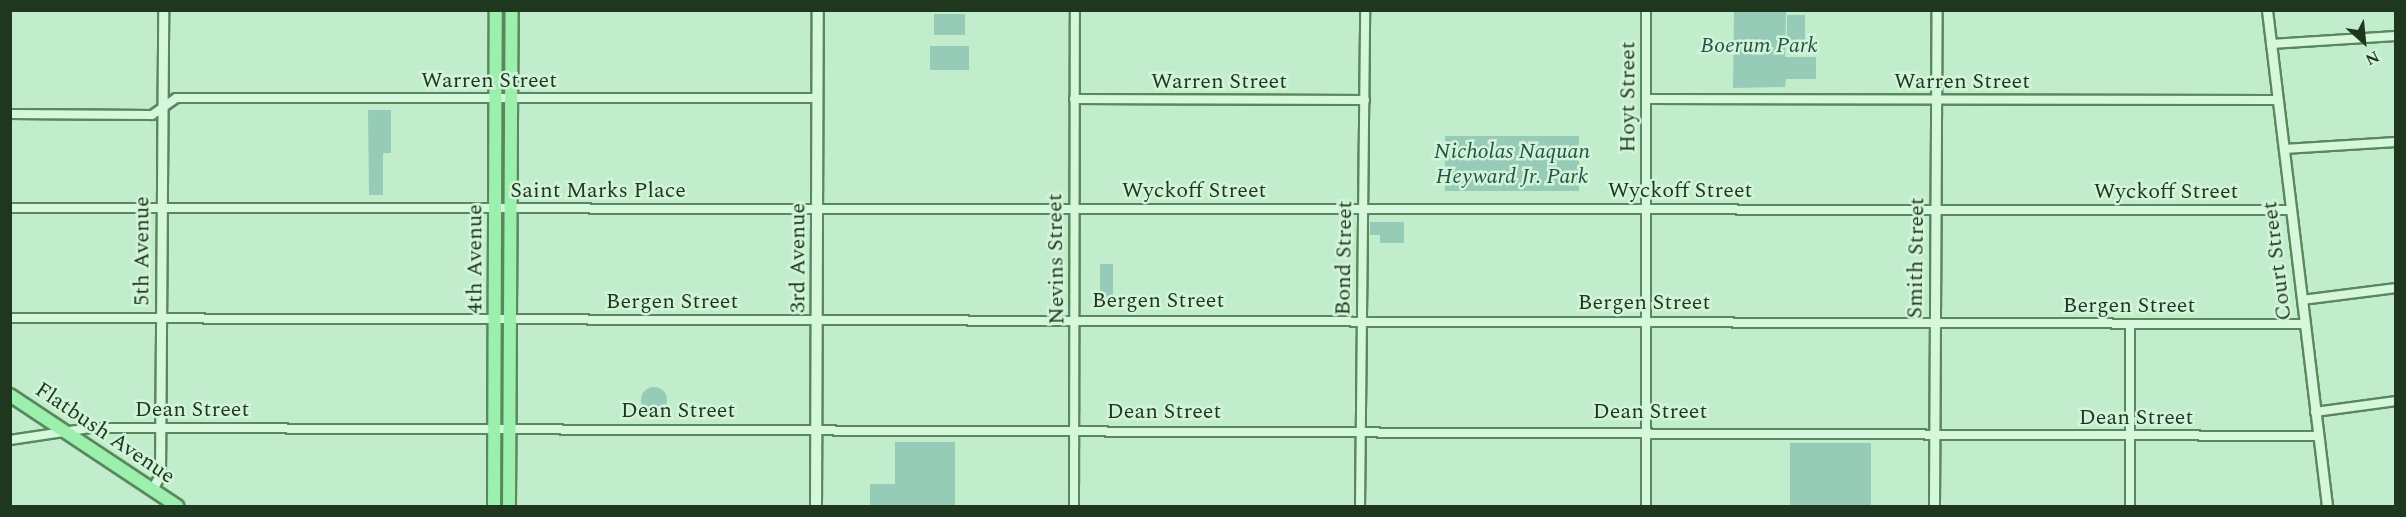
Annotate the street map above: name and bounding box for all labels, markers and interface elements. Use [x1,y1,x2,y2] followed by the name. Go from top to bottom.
[2334,12,2394,72] north arrow
[1700,33,1818,59] park label: Boerum Park
[1615,41,1641,153] street label: Hoyt Street
[2361,44,2383,72] text: N
[421,68,557,94] street label: Warren Street
[1151,69,1287,95] street label: Warren Street
[1894,69,2030,95] street label: Warren Street
[1434,138,1590,190] park label: Nicholas Naquan Heyward Jr. Park
[510,178,686,204] street label: Saint Marks Place
[1122,178,1266,204] street label: Wyckoff Street
[1608,178,1752,204] street label: Wyckoff Street
[2094,179,2238,205] street label: Wyckoff Street
[1042,193,1070,325] street label: Nevins Street
[129,196,155,306] street label: 5th Avenue
[1902,197,1930,319] street label: Smith Street
[1330,200,1358,316] street label: Bond Street
[2257,200,2297,322] street label: Court Street
[785,203,811,313] street label: 3rd Avenue
[462,204,488,314] street label: 4th Avenue
[1092,288,1224,314] street label: Bergen Street
[606,289,738,315] street label: Bergen Street
[1578,290,1710,316] street label: Bergen Street
[2063,293,2195,319] street label: Bergen Street
[30,376,180,490] street label: Flatbush Avenue
[135,397,249,423] street label: Dean Street
[621,398,735,424] street label: Dean Street
[1107,399,1221,425] street label: Dean Street
[1593,399,1707,425] street label: Dean Street
[2079,405,2193,431] street label: Dean Street

